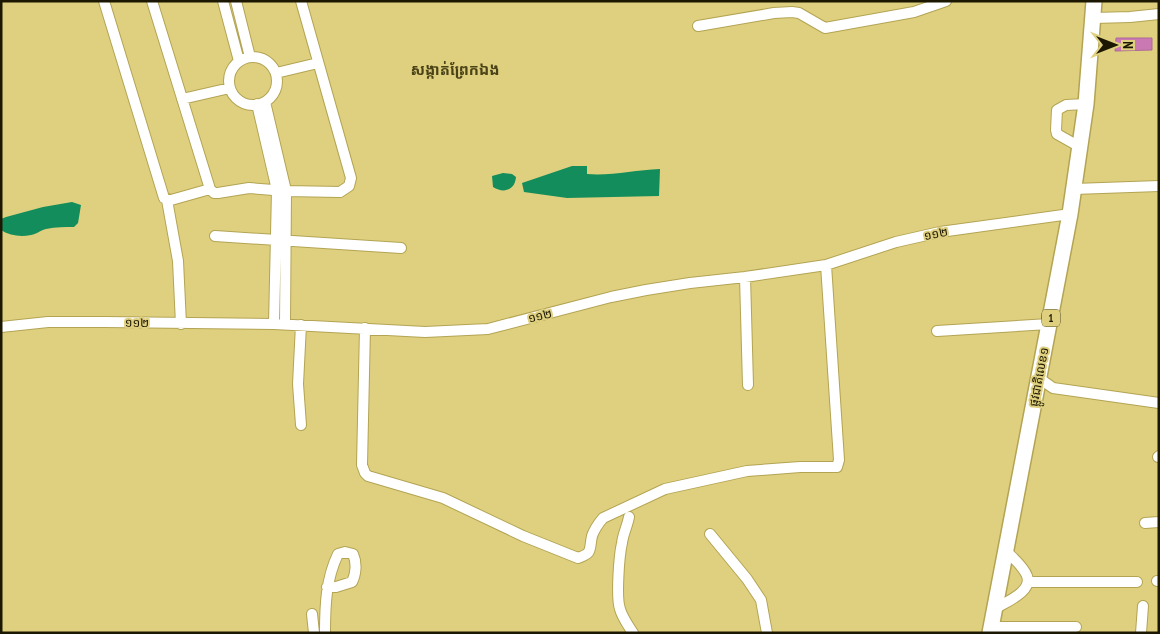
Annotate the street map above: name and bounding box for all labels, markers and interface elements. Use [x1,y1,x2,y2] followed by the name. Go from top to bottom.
[1090,20,1140,70] north arrow
[1119,41,1137,49] text: N
[411,60,499,79] district label: សង្កាត់ព្រែកឯង
[923,224,949,243] street label: ១១២
[526,305,553,326] street label: ១១២
[1042,310,1060,326] road number: 1
[125,315,149,330] street label: ១១២
[1025,346,1055,408] street label: ផ្លូវជាតិលេខ១

